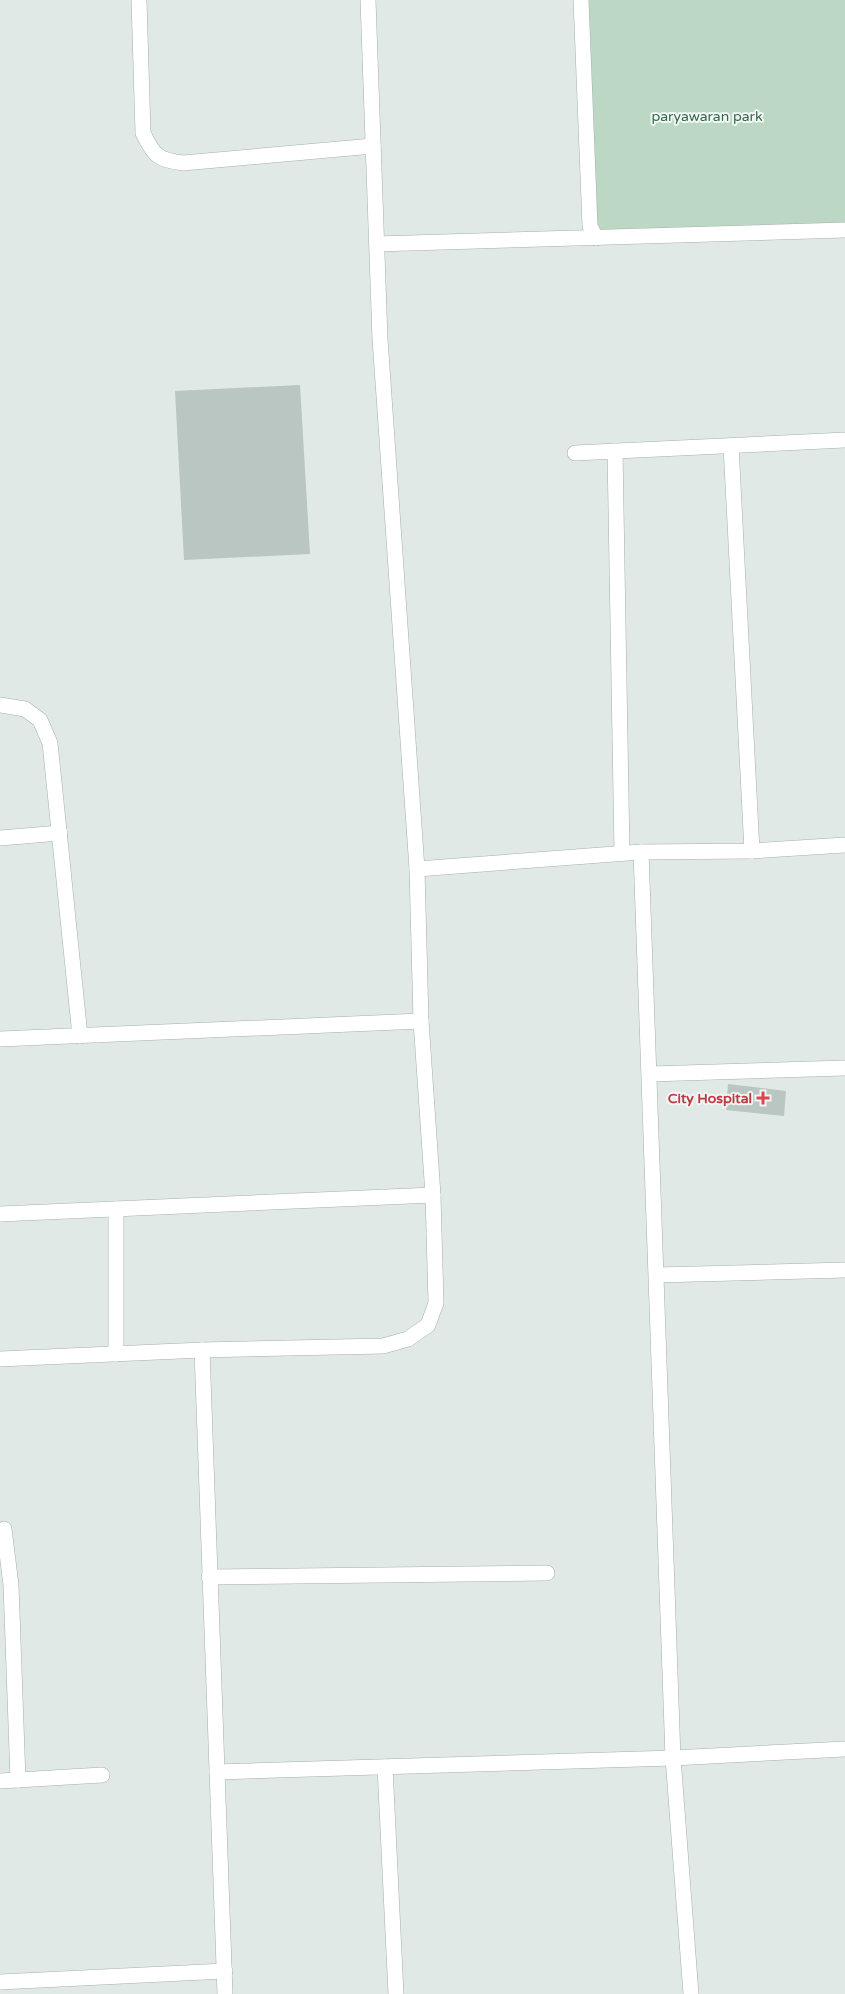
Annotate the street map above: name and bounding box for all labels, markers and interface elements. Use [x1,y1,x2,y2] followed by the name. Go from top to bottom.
[651,108,763,125] park label: paryawaran park
[668,1090,752,1107] place label: City Hospital
[756,1091,770,1105] marker: City Hospital

